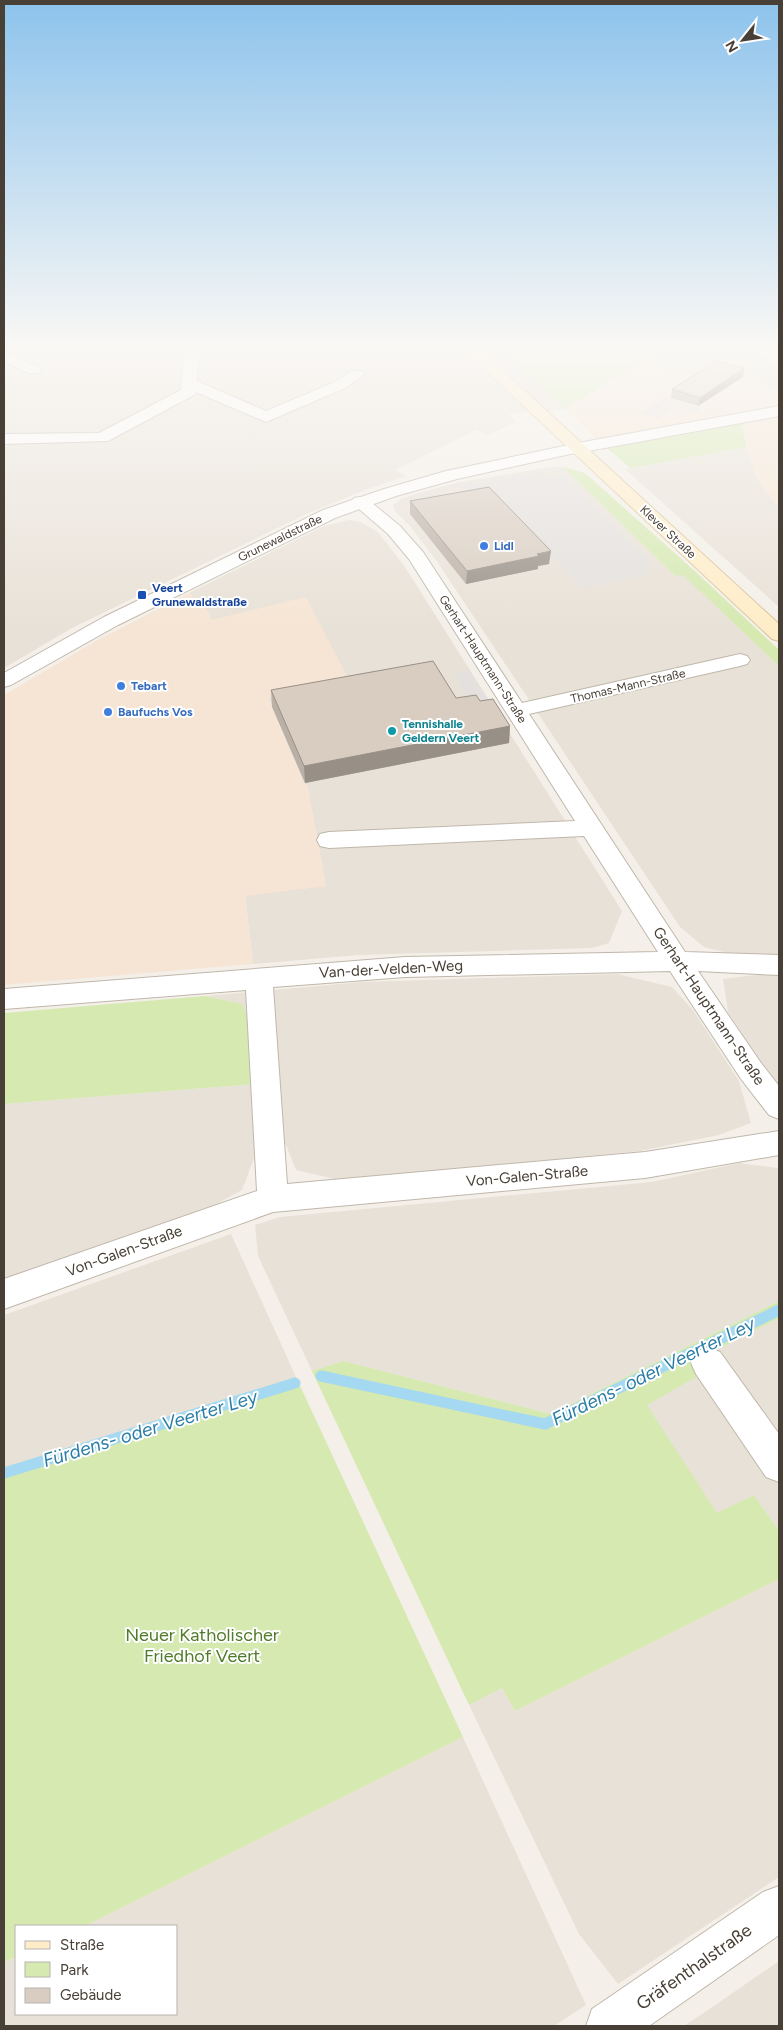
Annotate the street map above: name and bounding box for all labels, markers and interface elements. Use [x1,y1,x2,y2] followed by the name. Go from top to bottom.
[718,15,768,65] north arrow
[722,37,742,55] text: N
[637,503,699,562] street label: Klever Straße
[236,511,325,564] street label: Grunewaldstraße
[494,539,514,553] place label: Lidl
[478,540,490,552] marker: Lidl
[152,581,247,609] place label: Veert Grunewaldstraße
[136,589,148,601] marker: Veert Grunewaldstraße
[436,592,530,726] street label: Gerhart-Hauptmann-Straße
[569,666,687,706] street label: Thomas-Mann-Straße
[131,679,167,693] place label: Tebart
[115,680,127,692] marker: Tebart
[118,705,193,719] place label: Baufuchs Vos
[102,706,114,718] marker: Baufuchs Vos
[402,717,480,745] place label: Tennishalle Geldern Veert
[386,725,398,737] marker: Tennishalle Geldern Veert
[649,923,769,1089] street label: Gerhart-Hauptmann-Straße
[319,956,463,982] street label: Van-der-Velden-Weg
[465,1162,589,1190] street label: Von-Galen-Straße
[63,1222,185,1280] street label: Von-Galen-Straße
[548,1312,760,1431] water label: Fürdens- oder Veerter Ley
[40,1385,261,1472] water label: Fürdens- oder Veerter Ley
[125,1624,279,1667] park label: Neuer Katholischer Friedhof Veert
[632,1919,756,2015] street label: Gräfenthalstraße
[15,1925,178,2015] legend
[60,1936,104,1954] text: Straße
[60,1961,89,1979] text: Park
[60,1986,121,2004] text: Gebäude

